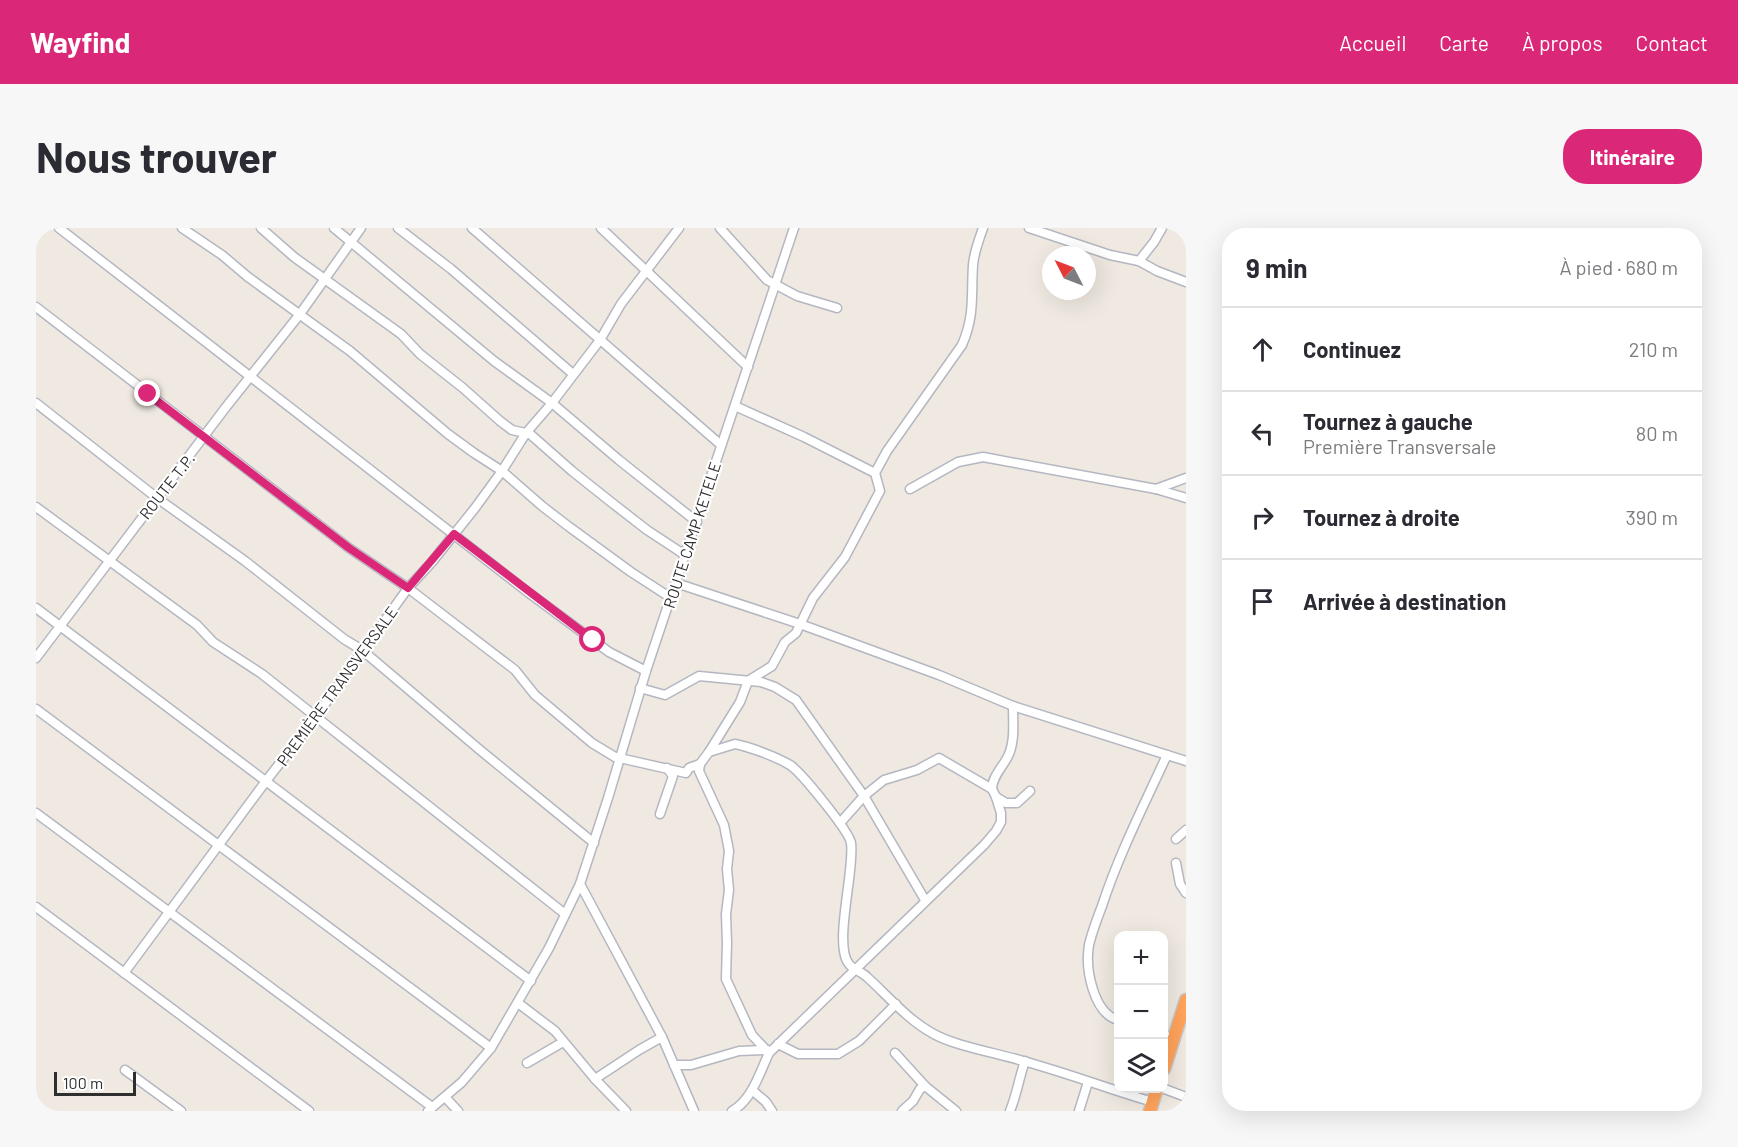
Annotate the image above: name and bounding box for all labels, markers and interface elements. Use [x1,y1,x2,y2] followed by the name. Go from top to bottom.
[30,25,130,59] text: Wayfind
[1339,30,1406,55] text: Accueil
[1439,30,1489,55] text: Carte
[1522,30,1603,55] text: À propos
[1636,30,1708,55] text: Contact
[1563,129,1702,184] button: Itinéraire
[36,131,277,181] text: Nous trouver
[1042,246,1096,300] north arrow
[1246,252,1308,283] text: 9 min
[1559,255,1678,279] text: À pied · 680 m
[1246,333,1279,366] icon: ahead
[1303,336,1401,362] text: Continuez
[1629,337,1678,361] text: 210 m
[134,380,160,406] route end
[1303,408,1473,434] text: Tournez à gauche
[1246,417,1279,450] icon: left
[1636,421,1678,445] text: 80 m
[1303,434,1497,458] text: Première Transversale
[135,449,198,522] street label: ROUTE T.P.
[659,459,724,610] street label: ROUTE CAMP KETELE
[1246,501,1279,534] icon: right
[1303,504,1460,530] text: Tournez à droite
[1625,505,1678,529] text: 390 m
[1246,585,1279,618] icon: arrive
[1303,588,1506,614] text: Arrivée à destination
[272,602,401,769] street label: PREMIÈRE TRANSVERSALE
[579,626,605,652] route start
[1114,931,1168,1093] map controls
[1114,931,1168,985] button: +
[1114,985,1168,1039] button: −
[1114,1039,1168,1093] button: layers
[54,1069,136,1096] scale bar
[63,1073,103,1092] text: 100 m

